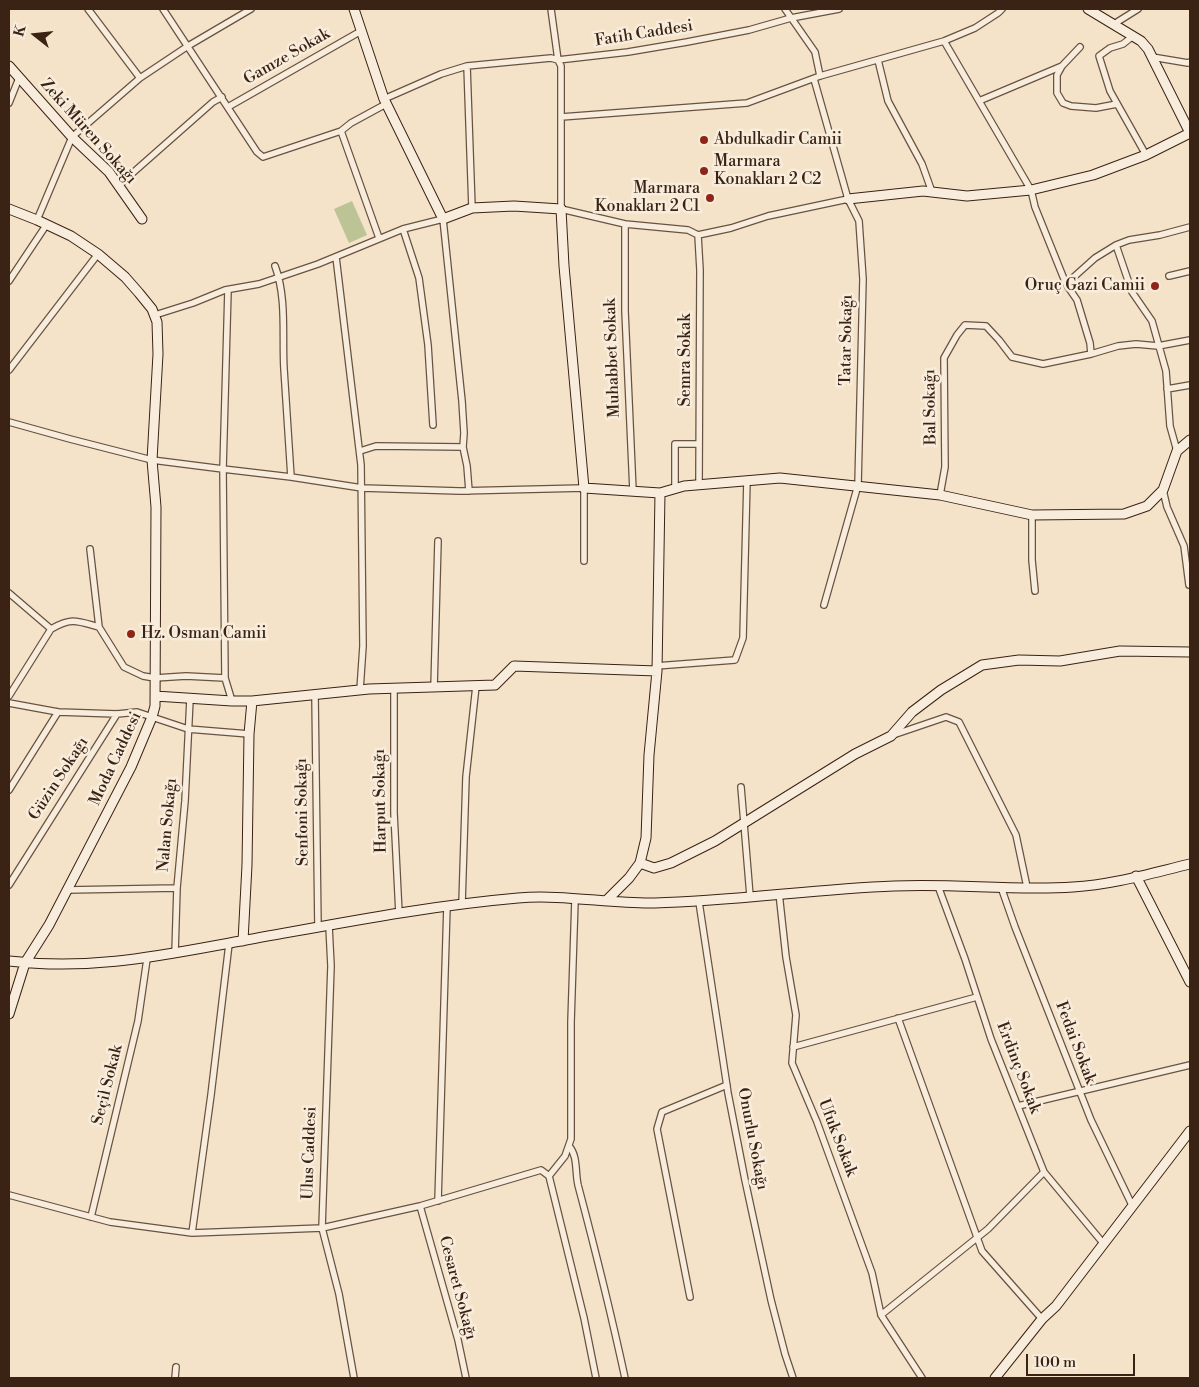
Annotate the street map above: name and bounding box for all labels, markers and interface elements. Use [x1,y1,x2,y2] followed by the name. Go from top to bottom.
[10,10,60,60] north arrow
[594,17,694,51] street label: Fatih Caddesi
[10,23,31,39] text: K
[240,25,334,89] street label: Gamze Sokak
[36,75,140,189] street label: Zeki Müren Sokağı
[714,130,842,150] place label: Abdulkadir Camii
[698,134,710,146] marker: Abdulkadir Camii
[714,152,821,190] place label: Marmara Konakları 2 C2
[698,165,710,177] marker: Marmara Konakları 2 C2
[595,179,700,217] place label: Marmara Konakları 2 C1
[704,192,716,204] marker: Marmara Konakları 2 C1
[1025,276,1145,296] place label: Oruç Gazi Camii
[1149,280,1161,292] marker: Oruç Gazi Camii
[837,294,857,386] street label: Tatar Sokağı
[601,298,625,418] street label: Muhabbet Sokak
[676,313,696,407] street label: Semra Sokak
[921,369,941,445] street label: Bal Sokağı
[141,624,267,644] place label: Hz. Osman Camii
[125,628,137,640] marker: Hz. Osman Camii
[86,709,146,809] street label: Moda Caddesi
[25,734,93,824] street label: Güzin Sokağı
[370,749,392,853] street label: Harput Sokağı
[292,758,314,866] street label: Senfoni Sokağı
[154,777,182,873] street label: Nalan Sokağı
[1050,999,1100,1087] street label: Fedai Sokak
[992,1019,1044,1117] street label: Erdinç Sokak
[89,1043,127,1127] street label: Seçil Sokak
[733,1086,771,1192] street label: Onurlu Sokağı
[813,1097,861,1179] street label: Ufuk Sokak
[299,1106,321,1200] street label: Ulus Caddesi
[434,1234,480,1342] street label: Cesaret Sokağı
[1029,1344,1138,1376] scale bar
[1034,1353,1076,1372] text: 100 m

